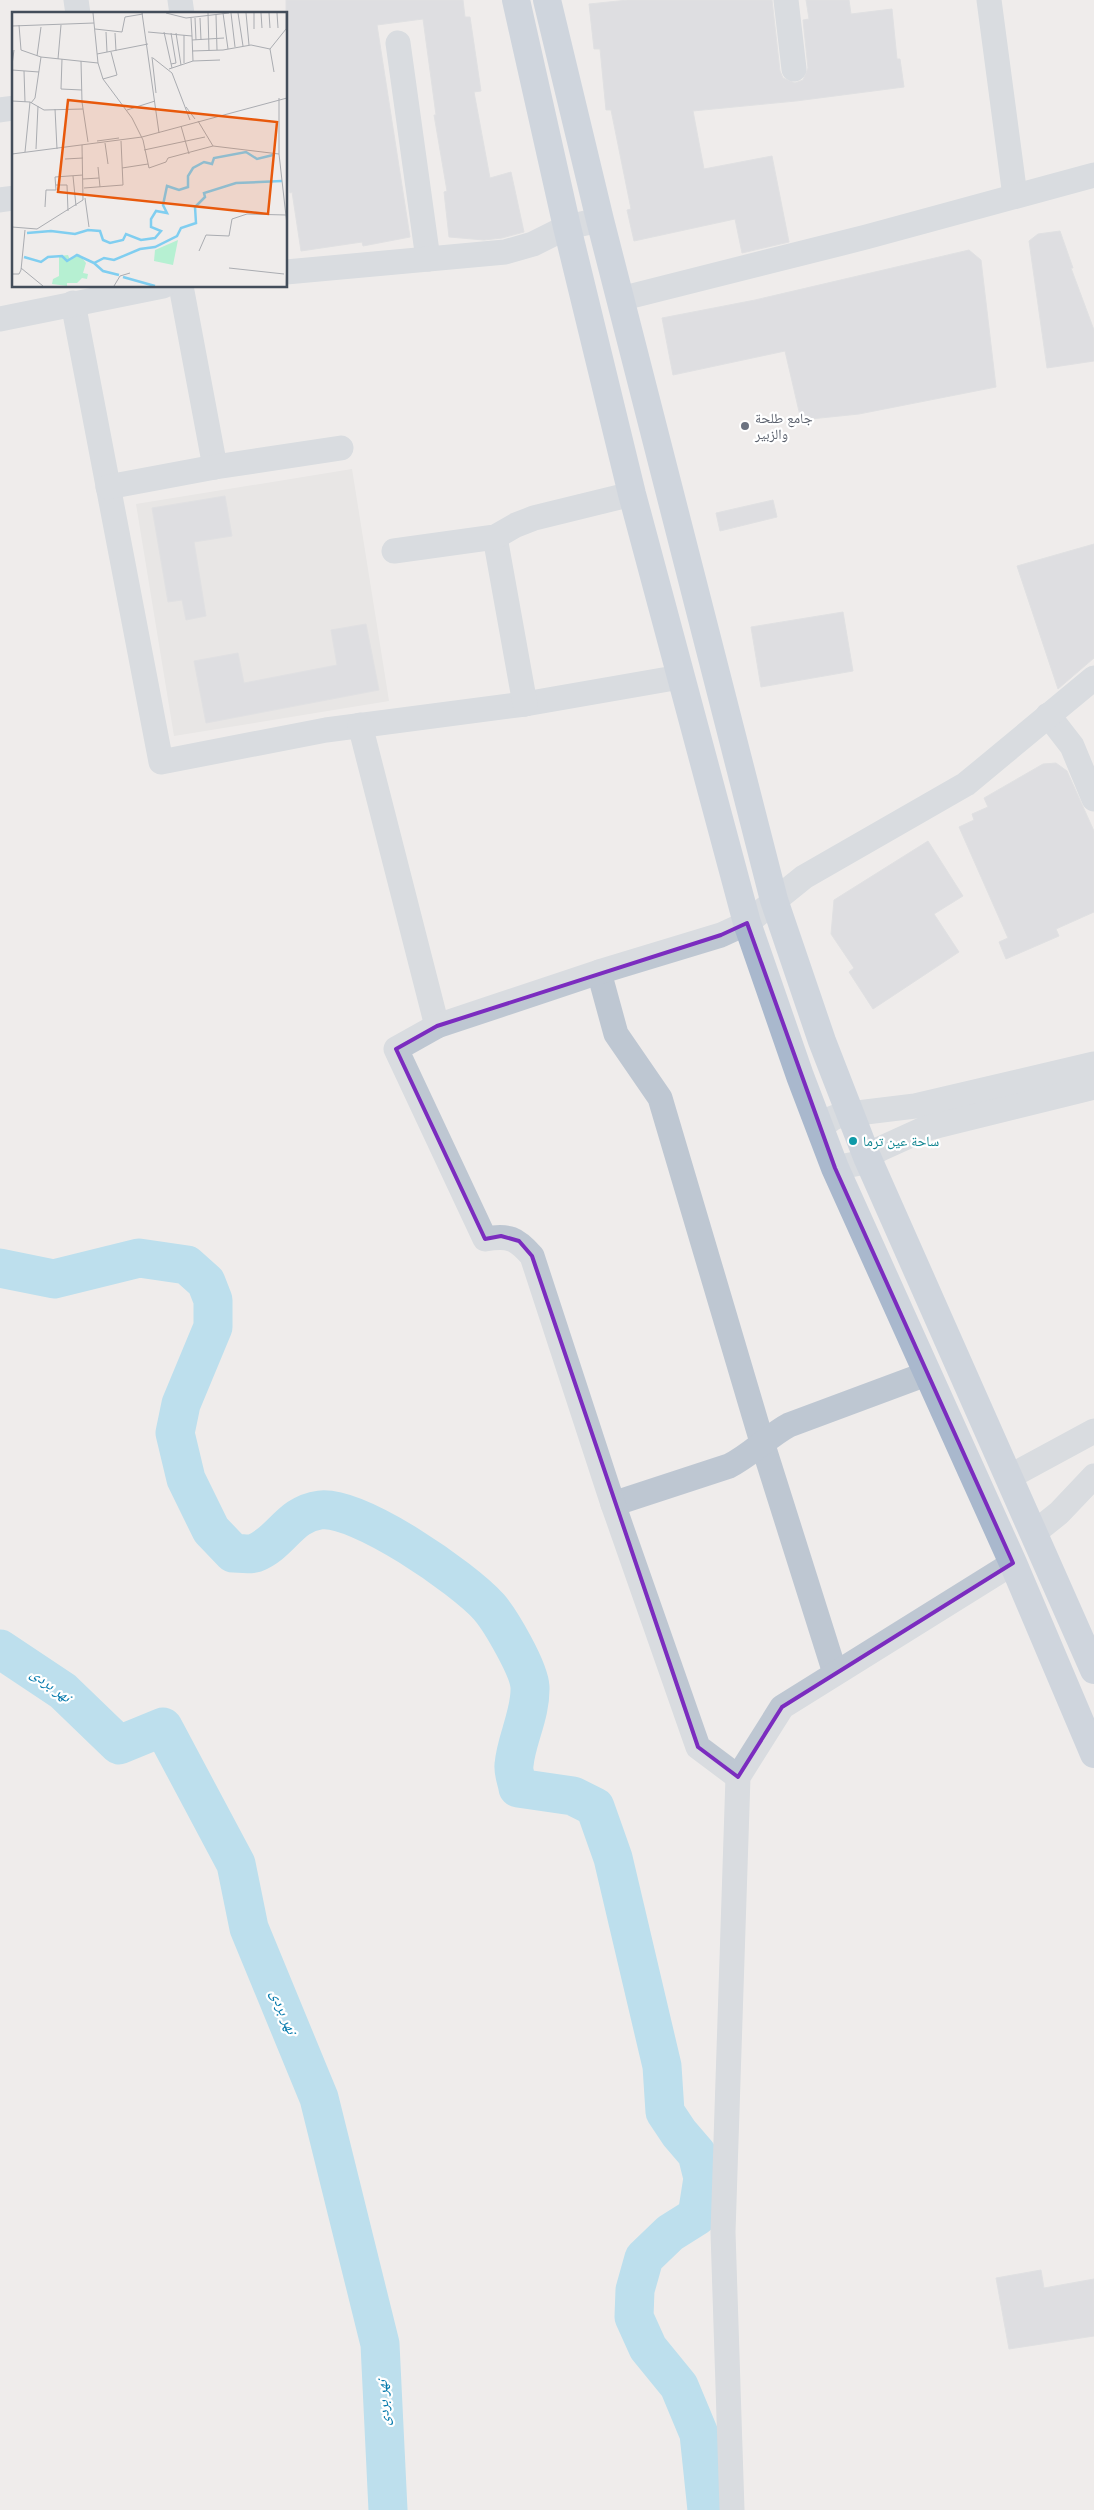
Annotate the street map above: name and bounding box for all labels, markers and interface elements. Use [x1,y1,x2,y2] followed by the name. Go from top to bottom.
[12,12,288,288] inset map
[754,409,813,443] place label: جامع طلحة والزبير
[739,420,751,432] marker: جامع طلحة والزبير
[863,1132,939,1150] place label: ساحة عين ترما
[847,1135,859,1147] marker: ساحة عين ترما
[27,1663,78,1708] water label: نهر بردى
[266,1987,303,2040] water label: نهر بردى
[372,2377,394,2426] water label: نهر بردى

